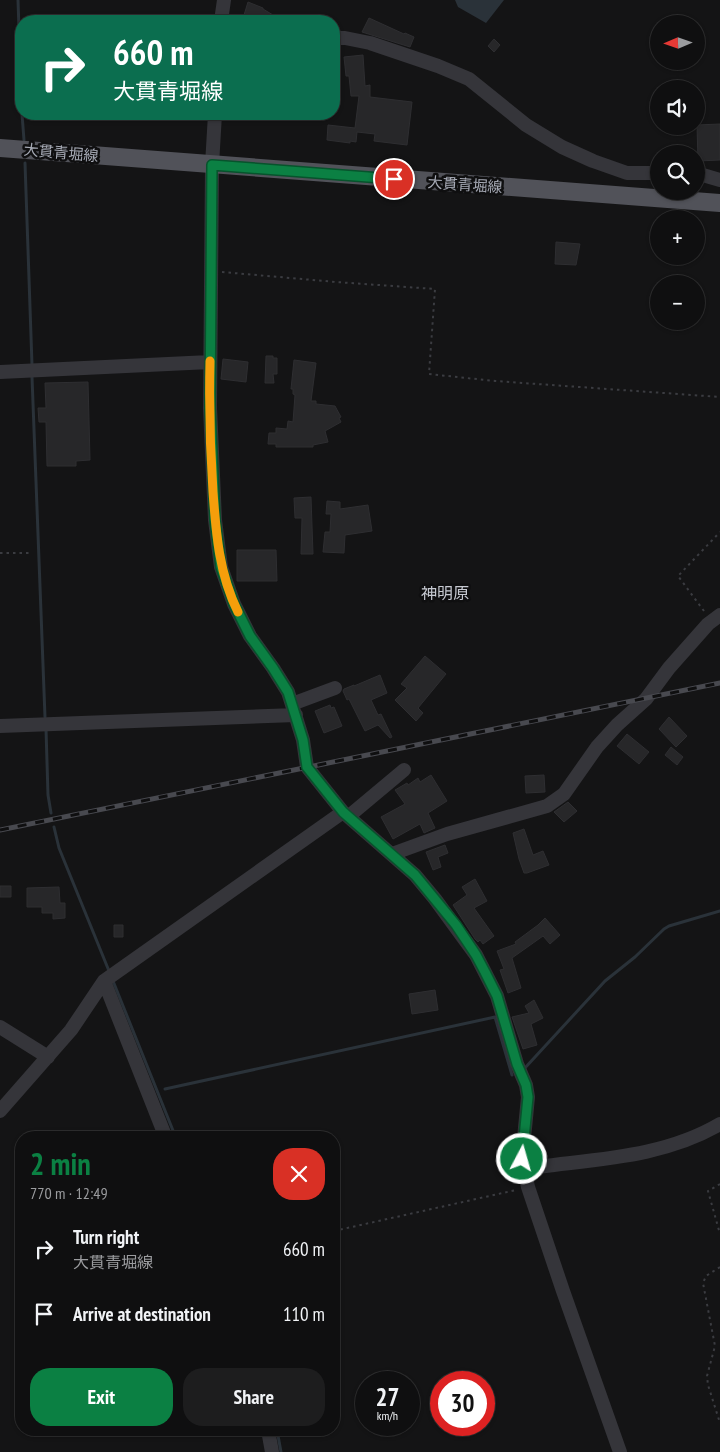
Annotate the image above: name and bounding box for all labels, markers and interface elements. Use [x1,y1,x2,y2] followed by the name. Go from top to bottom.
[650,15,705,70] north arrow
[650,15,705,330] map controls
[113,29,194,75] text: 660 m
[30,35,95,100] icon: right
[113,77,223,105] text: 大貫青堀線
[650,80,705,135] button: sound
[23,140,99,165] street label: 大貫青堀線
[650,145,705,200] button: search
[373,158,415,200] pin
[380,165,408,193] icon: arrive
[427,172,503,197] street label: 大貫青堀線
[650,210,705,265] button: +
[650,275,705,330] button: −
[421,583,469,603] district label: 神明原
[495,1132,547,1184] position arrow
[30,1144,91,1183] text: 2 min
[273,1148,325,1200] button: close
[30,1183,108,1203] text: 770 m · 12:49
[73,1225,139,1249] text: Turn right
[30,1235,58,1263] icon: right
[283,1237,325,1261] text: 660 m
[73,1252,153,1272] text: 大貫青堀線
[30,1300,58,1328] icon: arrive
[73,1302,211,1326] text: Arrive at destination
[283,1302,325,1326] text: 110 m
[30,1368,173,1426] button: Exit
[183,1368,325,1426] button: Share
[430,1371,495,1436] speed limit sign: 30
[376,1381,399,1413] text: 27
[377,1408,398,1423] text: km/h

